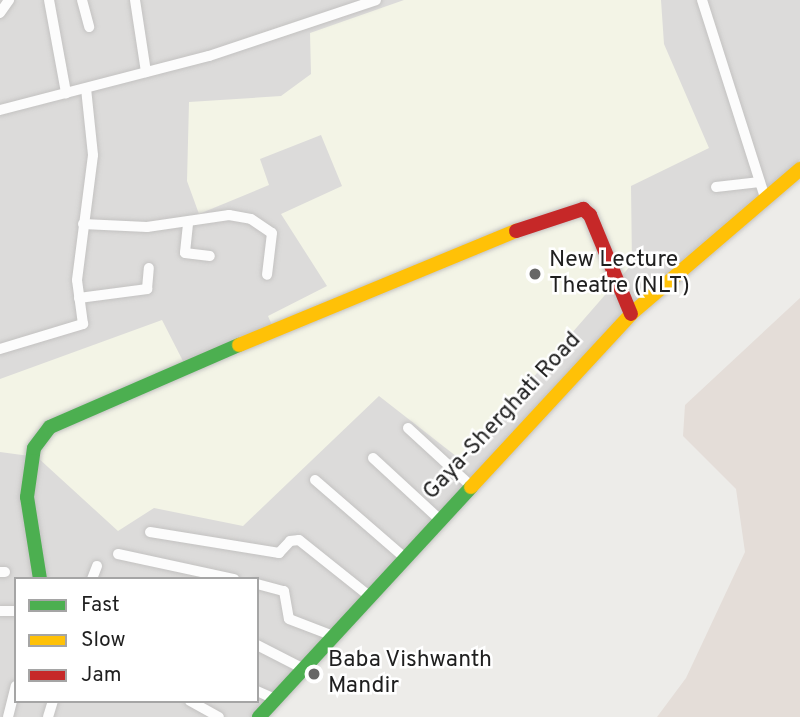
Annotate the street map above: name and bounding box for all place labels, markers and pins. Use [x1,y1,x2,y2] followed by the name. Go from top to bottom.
[549,247,690,301] place label: New Lecture Theatre (NLT)
[527,266,543,282] marker: New Lecture Theatre (NLT)
[328,647,493,701] place label: Baba Vishwanth Mandir
[306,666,322,682] marker: Baba Vishwanth Mandir

